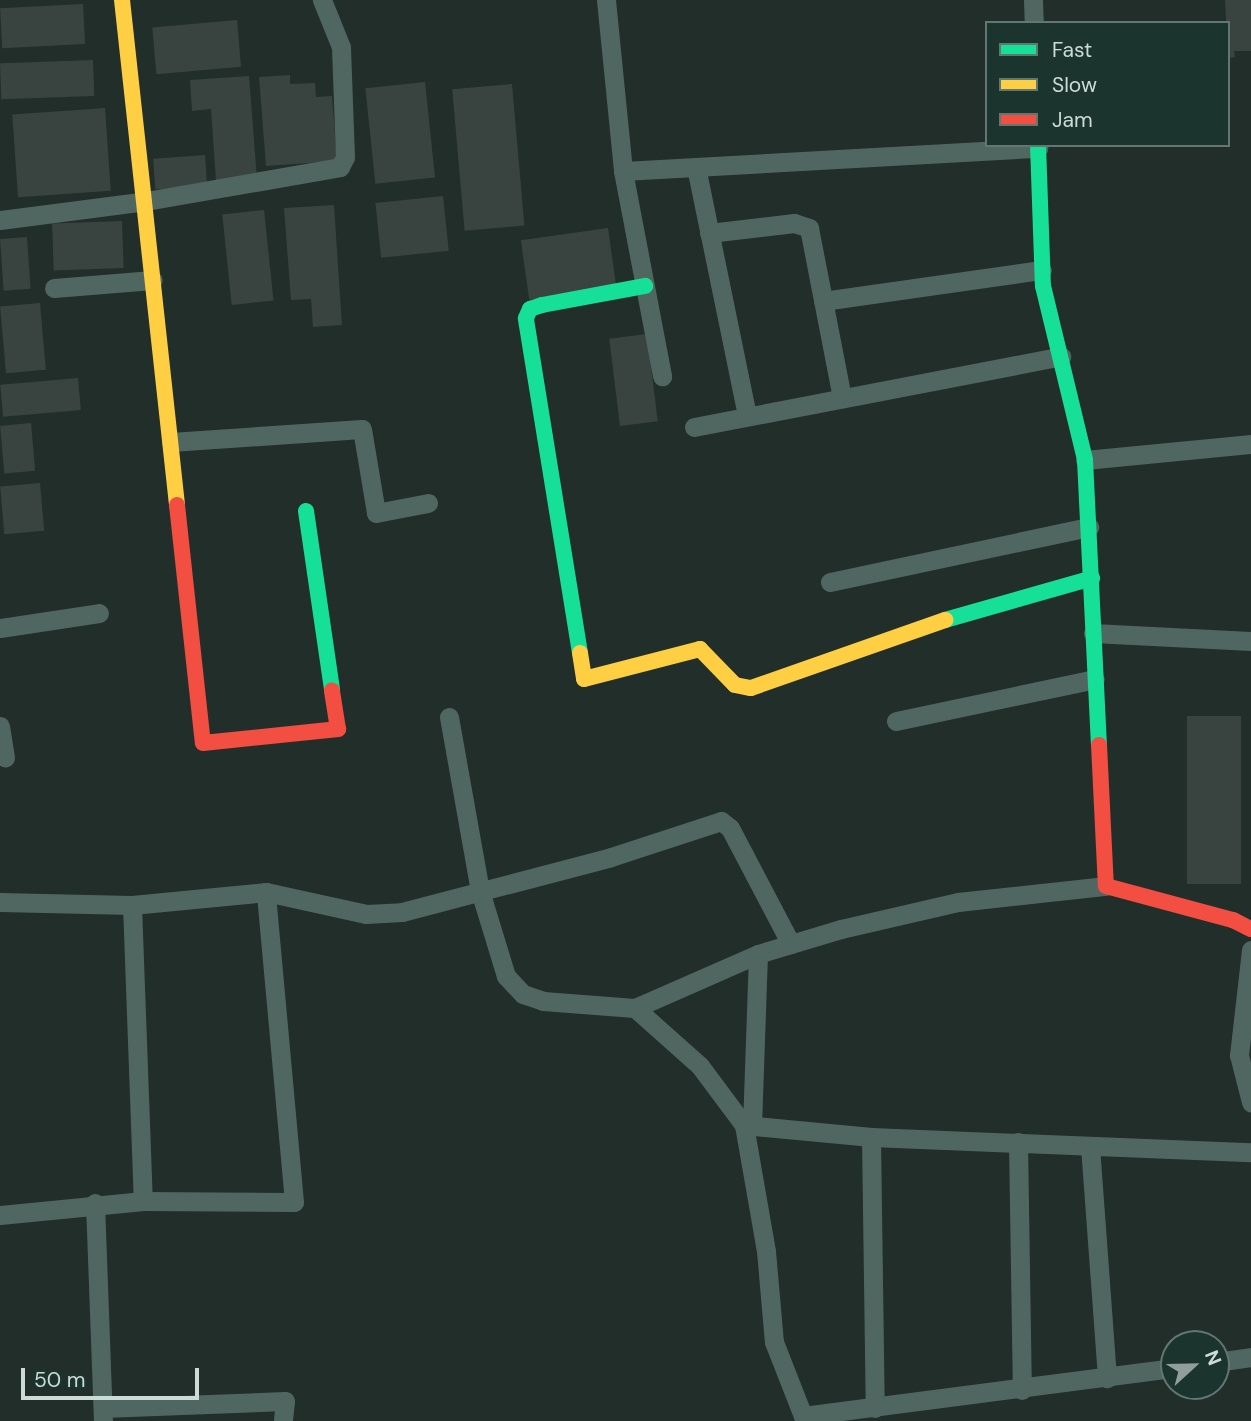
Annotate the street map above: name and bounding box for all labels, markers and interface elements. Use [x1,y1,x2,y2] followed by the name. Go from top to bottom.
[985,21,1230,147] legend
[1052,36,1092,64] text: Fast
[1052,71,1097,99] text: Slow
[1052,106,1093,134] text: Jam
[1160,1330,1230,1400] north arrow
[1199,1347,1227,1369] text: N
[24,1354,203,1398] scale bar
[34,1366,85,1394] text: 50 m

